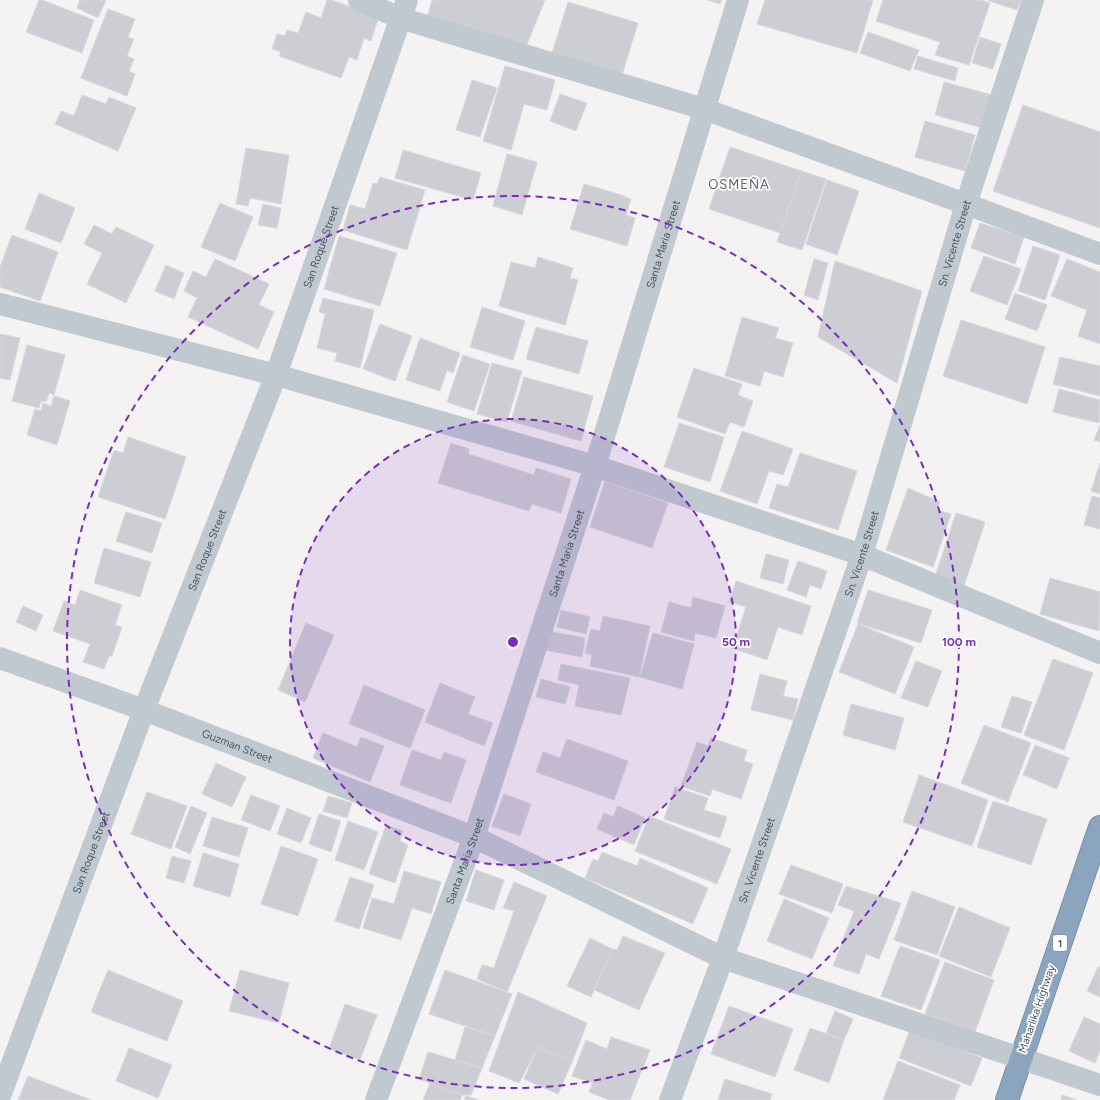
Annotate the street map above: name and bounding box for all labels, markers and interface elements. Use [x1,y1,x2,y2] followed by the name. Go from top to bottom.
[708,177,770,192] district label: OSMEÑA
[643,198,683,290] street label: Santa Maria Street
[935,198,973,288] street label: Sn. Vicente Street
[300,204,341,290] street label: San Roque Street
[185,507,229,593] street label: San Roque Street
[546,508,587,599] street label: Santa Maria Street
[842,509,881,599] street label: Sn. Vicente Street
[506,635,520,649] centre of rings
[722,635,750,649] text: 50 m
[942,635,976,649] text: 100 m
[200,726,274,765] street label: Guzman Street
[70,810,112,895] street label: San Roque Street
[443,816,486,906] street label: Santa Maria Street
[736,816,778,905] street label: Sn. Vicente Street
[1053,935,1067,951] road number: 1
[1016,963,1058,1055] street label: Maharlika Highway

